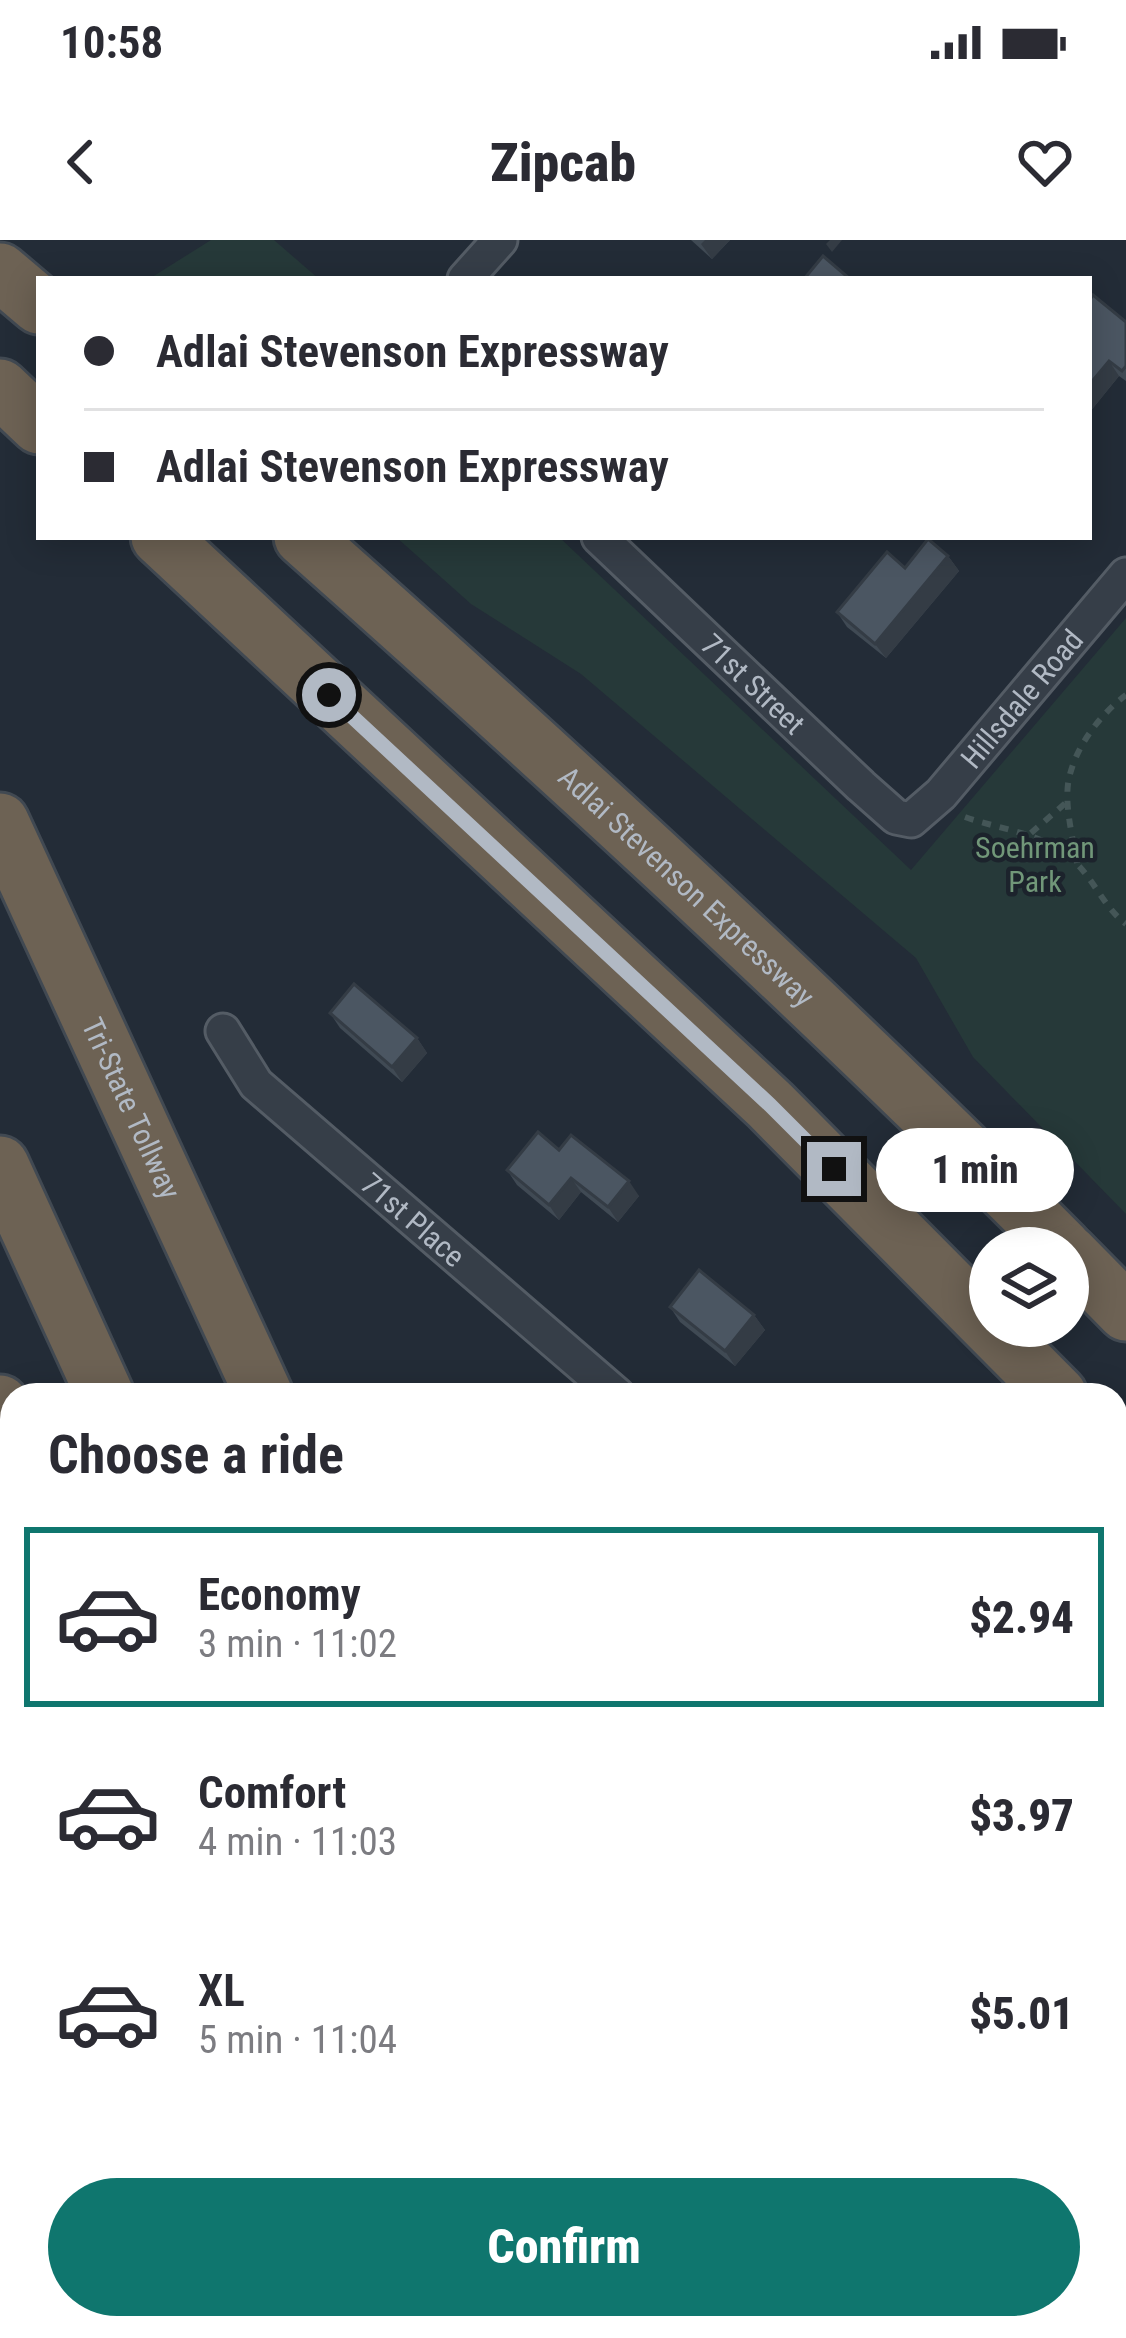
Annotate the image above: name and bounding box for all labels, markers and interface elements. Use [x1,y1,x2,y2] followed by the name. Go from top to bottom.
[60,16,163,69] text: 10:58
[48,129,114,195] icon: back
[1012,129,1078,195] icon: heart
[490,131,636,194] text: Zipcab
[156,325,669,378] text: Adlai Stevenson Expressway
[156,440,669,493] text: Adlai Stevenson Expressway
[953,622,1090,775] street label: Hillsdale Road
[694,626,812,741] street label: 71st Street
[302,668,356,722] route start
[552,759,822,1014] street label: Adlai Stevenson Expressway
[975,830,1095,899] park label: Soehrman Park
[75,1012,189,1204] street label: Tri-State Tollway
[876,1127,1074,1211] callout: 1 min
[807,1142,861,1196] route end
[932,1147,1018,1193] text: 1 min
[355,1165,472,1274] street label: 71st Place
[969,1227,1089,1347] map controls
[969,1227,1089,1347] button: layers
[48,1423,344,1486] text: Choose a ride
[54,1563,162,1671] icon: car
[198,1568,361,1621] text: Economy
[969,1591,1074,1644] text: $2.94
[198,1621,397,1667] text: 3 min · 11:02
[54,1761,162,1869] icon: car
[198,1766,346,1819] text: Comfort
[969,1789,1074,1842] text: $3.97
[198,1819,397,1865] text: 4 min · 11:03
[54,1959,162,2067] icon: car
[198,1964,245,2017] text: XL
[969,1987,1074,2040] text: $5.01
[198,2017,397,2063] text: 5 min · 11:04
[48,2178,1080,2316] button: Confirm

